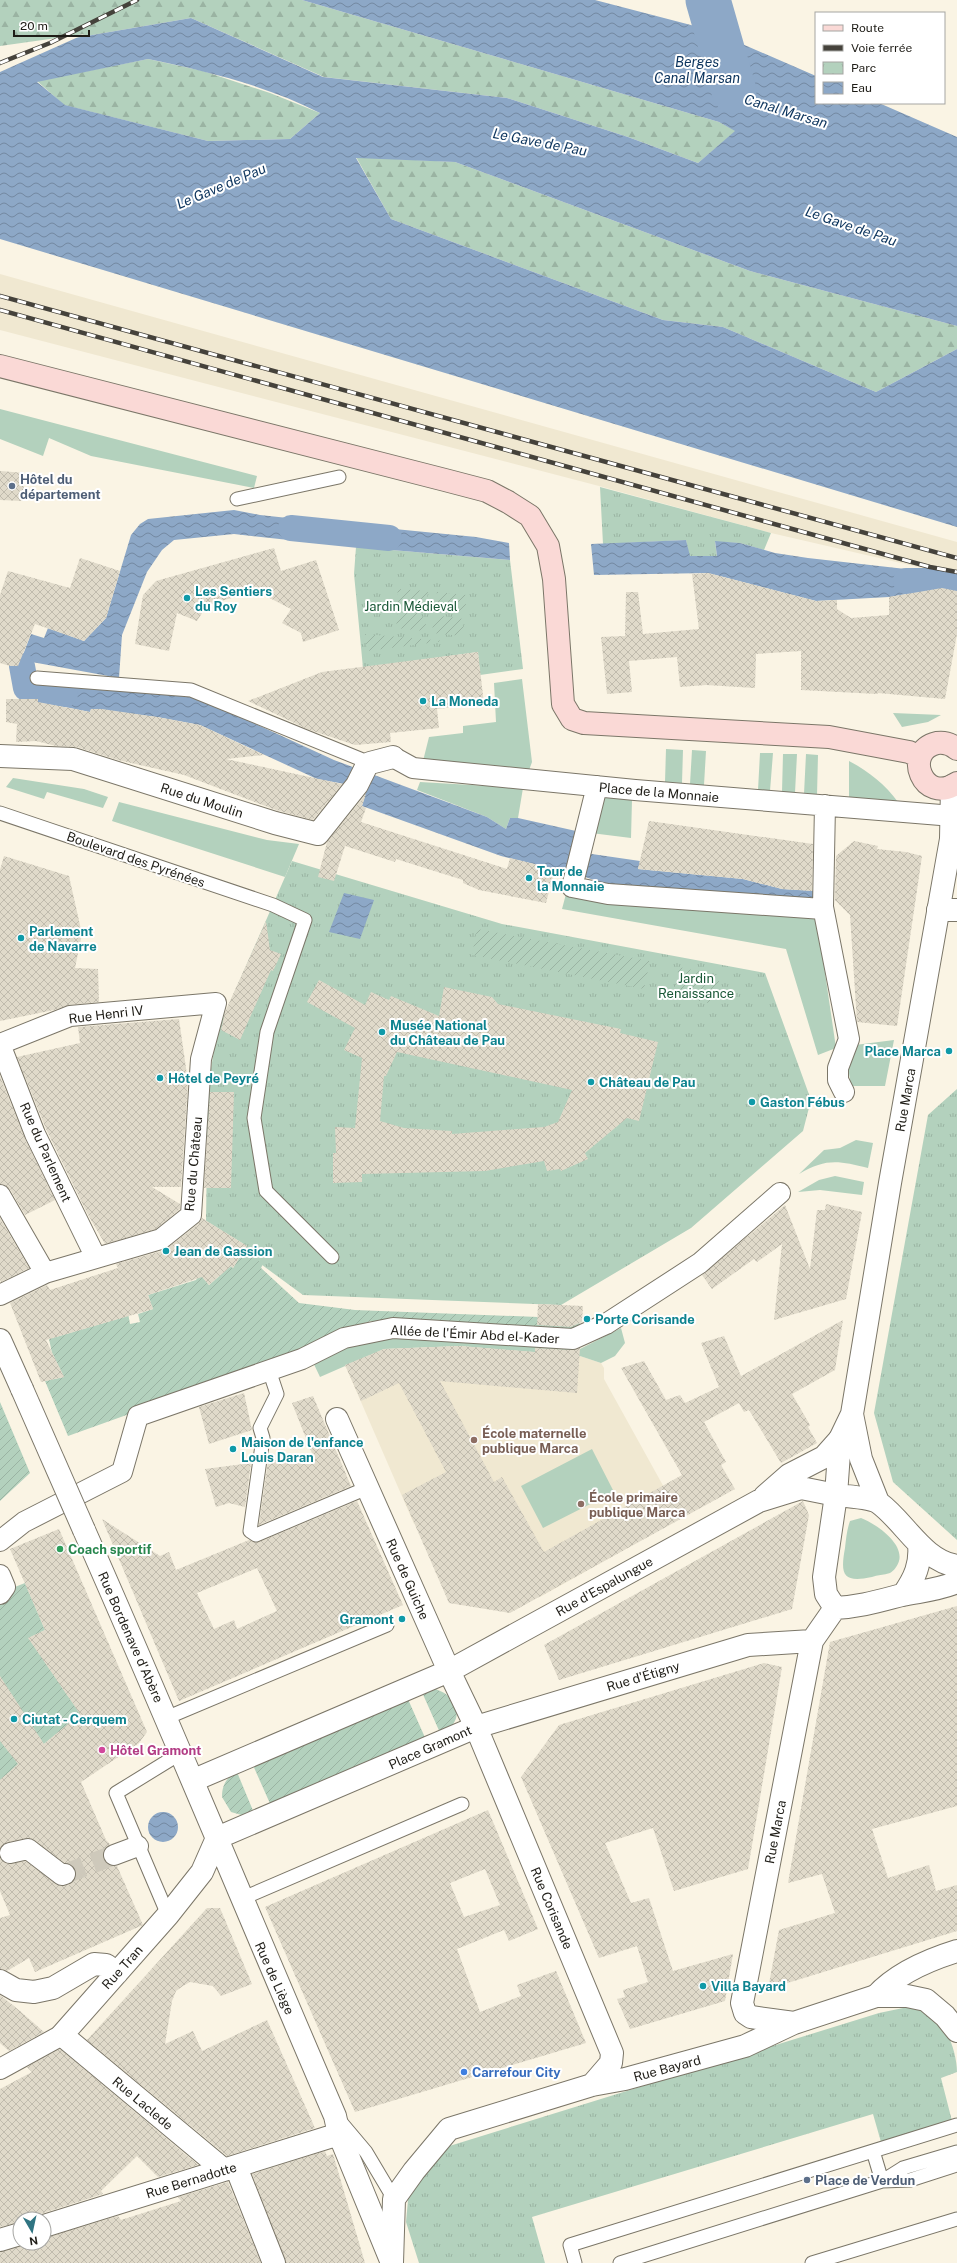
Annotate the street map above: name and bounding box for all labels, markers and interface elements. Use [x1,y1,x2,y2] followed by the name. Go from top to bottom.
[14,12,89,38] scale bar
[815,12,945,104] legend
[20,19,48,33] text: 20 m
[851,21,884,35] text: Route
[851,41,912,55] text: Voie ferrée
[654,54,740,86] water label: Berges Canal Marsan
[851,61,876,75] text: Parc
[851,81,872,95] text: Eau
[742,91,830,131] water label: Canal Marsan
[492,125,589,159] water label: Le Gave de Pau
[174,160,268,212] water label: Le Gave de Pau
[803,203,899,249] water label: Le Gave de Pau
[20,472,101,502] place label: Hôtel du département
[7,481,17,491] marker: Hôtel du département
[195,584,272,614] place label: Les Sentiers du Roy
[182,593,192,603] marker: Les Sentiers du Roy
[364,599,458,614] park label: Jardin Médieval
[431,694,498,709] place label: La Moneda
[418,696,428,706] marker: La Moneda
[159,780,245,821] street label: Rue du Moulin
[598,780,720,805] street label: Place de la Monnaie
[65,829,207,890] street label: Boulevard des Pyrénées
[537,864,604,894] place label: Tour de la Monnaie
[524,873,534,883] marker: Tour de la Monnaie
[29,924,97,954] place label: Parlement de Navarre
[16,933,26,943] marker: Parlement de Navarre
[658,971,734,1001] park label: Jardin Renaissance
[68,1002,145,1027] street label: Rue Henri IV
[390,1018,505,1048] place label: Musée National du Château de Pau
[377,1027,387,1037] marker: Musée National du Château de Pau
[864,1044,941,1059] place label: Place Marca
[944,1046,954,1056] marker: Place Marca
[893,1067,918,1133] street label: Rue Marca
[168,1071,259,1086] place label: Hôtel de Peyré
[155,1073,165,1083] marker: Hôtel de Peyré
[599,1075,695,1090] place label: Château de Pau
[586,1077,596,1087] marker: Château de Pau
[760,1095,845,1110] place label: Gaston Fébus
[747,1097,757,1107] marker: Gaston Fébus
[17,1100,74,1204] street label: Rue du Parlement
[182,1116,205,1212] street label: Rue du Château
[174,1244,272,1259] place label: Jean de Gassion
[161,1246,171,1256] marker: Jean de Gassion
[595,1312,695,1327] place label: Porte Corisande
[582,1314,592,1324] marker: Porte Corisande
[390,1322,560,1346] street label: Allée de l'Émir Abd el-Kader
[482,1425,586,1456] place label: École maternelle publique Marca
[241,1435,364,1465] place label: Maison de l'enfance Louis Daran
[469,1435,479,1445] marker: École maternelle publique Marca
[228,1444,238,1454] marker: Maison de l'enfance Louis Daran
[589,1489,685,1520] place label: École primaire publique Marca
[576,1499,586,1509] marker: École primaire publique Marca
[383,1536,432,1622] street label: Rue de Guiche
[68,1542,151,1557] place label: Coach sportif
[55,1544,65,1554] marker: Coach sportif
[553,1554,655,1619] street label: Rue d'Espalungue
[95,1569,166,1705] street label: Rue Bordenave d'Abère
[340,1612,394,1627] place label: Gramont
[397,1614,407,1624] marker: Gramont
[604,1657,682,1695] street label: Rue d'Étigny
[22,1712,127,1727] place label: Ciutat - Cerquem
[9,1714,19,1724] marker: Ciutat - Cerquem
[386,1722,474,1772] street label: Place Gramont
[110,1743,201,1758] place label: Hôtel Gramont
[97,1745,107,1755] marker: Hôtel Gramont
[762,1799,789,1865] street label: Rue Marca
[528,1865,576,1951] street label: Rue Corisande
[252,1940,297,2017] street label: Rue de Liège
[99,1942,146,1992] street label: Rue Tran
[711,1979,786,1994] place label: Villa Bayard
[698,1981,708,1991] marker: Villa Bayard
[632,2052,702,2085] street label: Rue Bayard
[472,2065,561,2080] place label: Carrefour City
[459,2067,469,2077] marker: Carrefour City
[109,2074,176,2133] street label: Rue Laclede
[144,2160,238,2201] street label: Rue Bernadotte
[815,2173,915,2188] place label: Place de Verdun
[802,2175,812,2185] marker: Place de Verdun
[12,2211,52,2251] north arrow
[28,2234,39,2247] text: N

